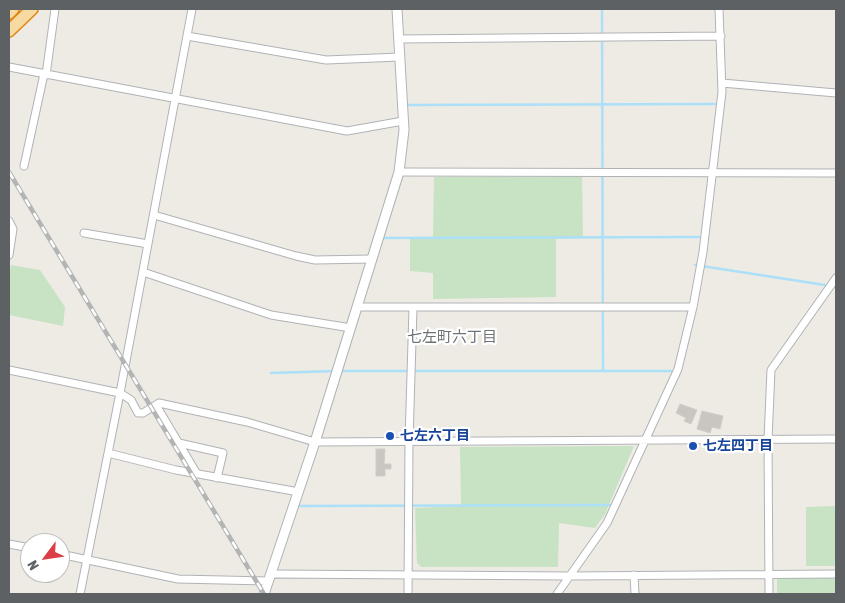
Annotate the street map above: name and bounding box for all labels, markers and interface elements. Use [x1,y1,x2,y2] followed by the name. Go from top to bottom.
[407,328,497,346] district label: 七左町六丁目
[400,428,470,444] place label: 七左六丁目
[384,430,396,442] marker: 七左六丁目
[703,438,773,454] place label: 七左四丁目
[687,440,699,452] marker: 七左四丁目
[20,533,70,583] north arrow
[24,558,42,573] text: N

